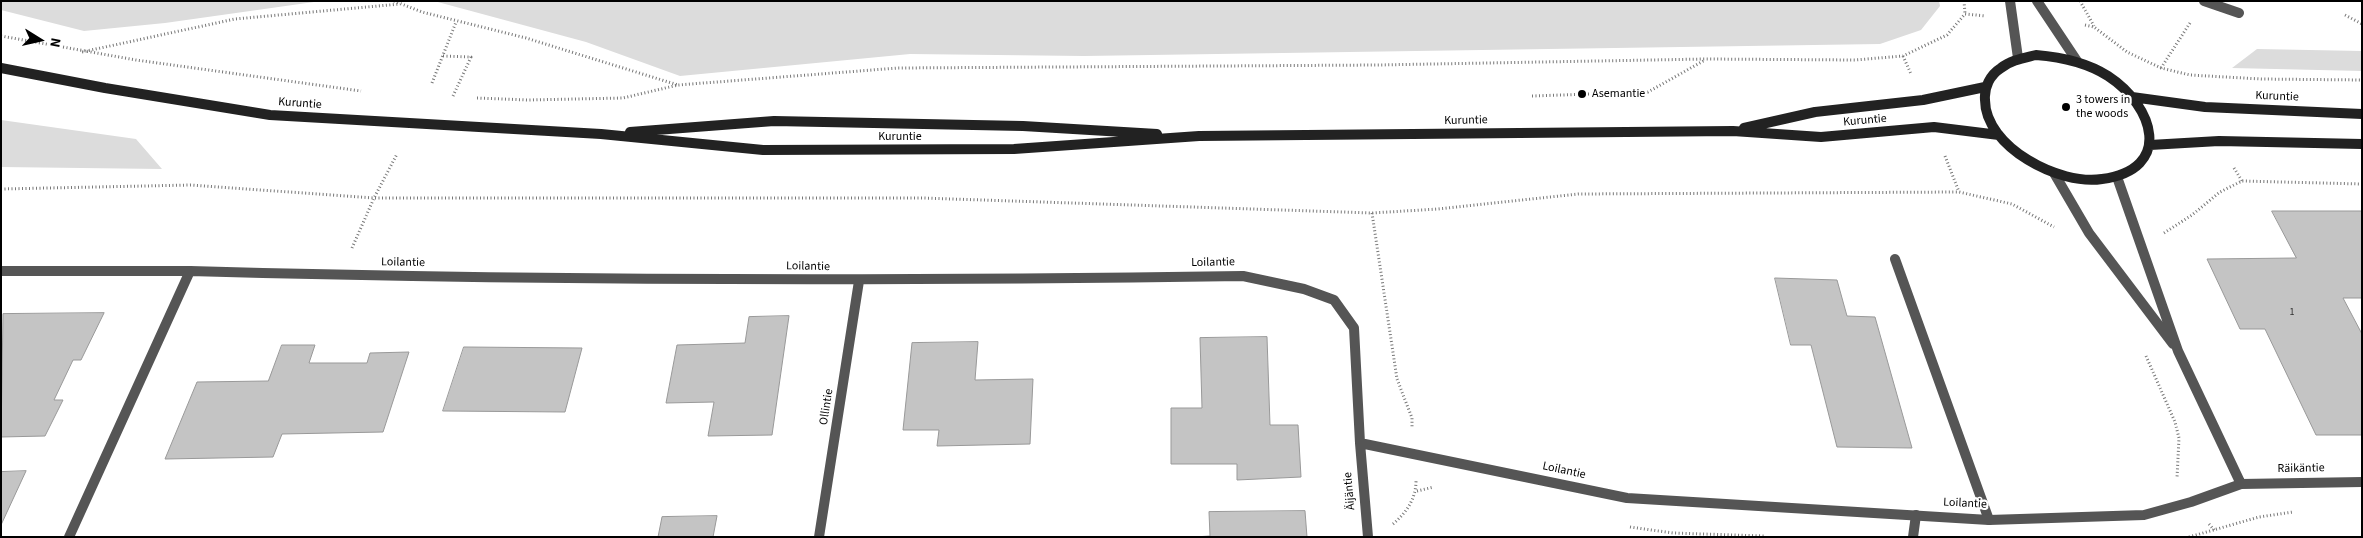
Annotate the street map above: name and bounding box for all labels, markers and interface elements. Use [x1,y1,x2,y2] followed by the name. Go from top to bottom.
[15,15,65,65] north arrow
[44,36,65,49] text: N
[1592,87,1645,101] place label: Asemantie
[1576,88,1588,100] marker: Asemantie
[2255,89,2299,105] street label: Kuruntie
[2076,93,2130,121] place label: 3 towers in the woods
[278,95,322,113] street label: Kuruntie
[2060,101,2072,113] marker: 3 towers in the woods
[1843,112,1887,130] street label: Kuruntie
[1444,113,1488,129] street label: Kuruntie
[878,130,922,144] street label: Kuruntie
[381,255,425,271] street label: Loilantie
[1191,255,1235,271] street label: Loilantie
[786,259,830,275] street label: Loilantie
[2290,307,2294,319] house number: 1
[817,388,837,426] street label: Ollintie
[1541,459,1587,483] street label: Loilantie
[2277,461,2325,477] street label: Räikäntie
[1341,471,1359,511] street label: Äijäntie
[1943,496,1987,512] street label: Loilantie

